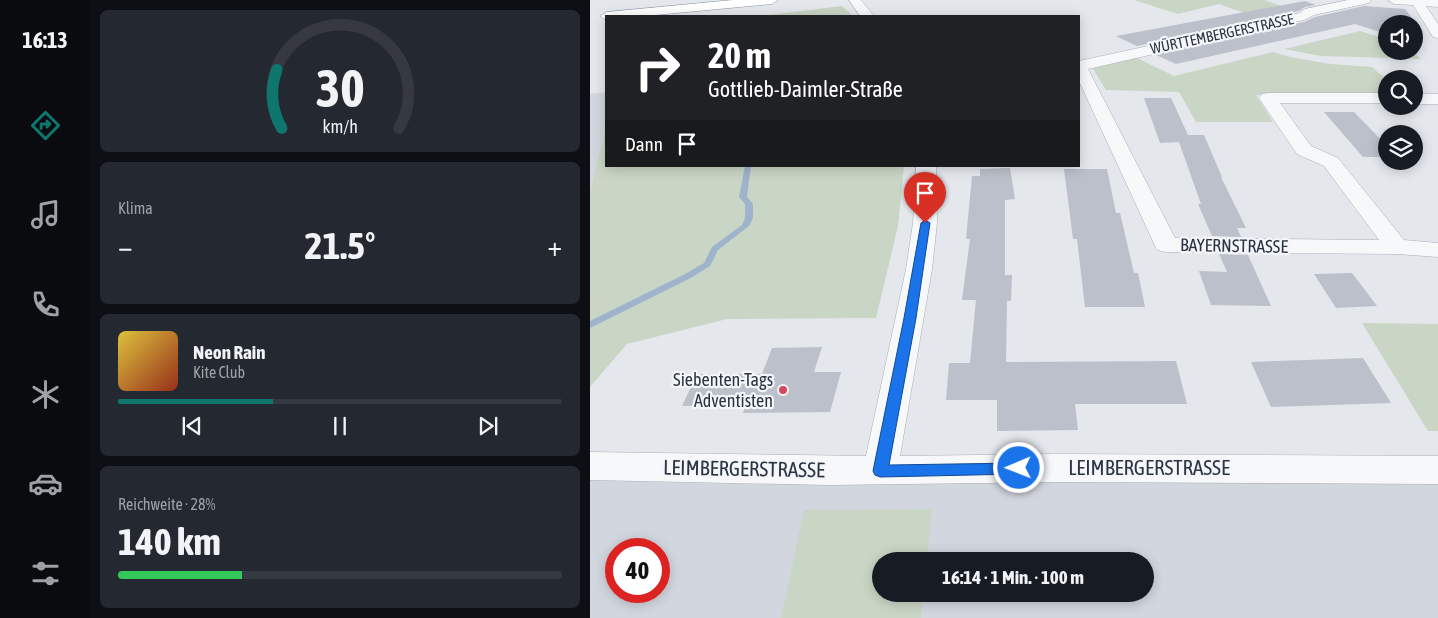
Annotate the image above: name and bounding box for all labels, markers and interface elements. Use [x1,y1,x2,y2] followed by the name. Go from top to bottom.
[1149,10,1296,57] street label: WÜRTTEMBERGERSTRASSE
[1378,15,1423,170] map controls
[1378,15,1423,60] button: sound
[22,27,68,53] text: 16:13
[625,35,690,100] icon: right
[708,35,771,75] text: 20 m
[316,58,364,118] text: 30
[1378,70,1423,115] button: search
[708,76,903,102] text: Gottlieb-Daimler-Straße
[28,108,63,143] icon: directions
[322,116,358,137] text: km/h
[1378,125,1423,170] button: layers
[673,130,701,158] icon: arrive
[625,133,663,155] text: Dann
[904,172,946,223] pin
[911,179,939,207] icon: arrive
[28,197,63,232] icon: music
[118,199,153,217] text: Klima
[305,224,375,267] text: 21.5°
[118,230,133,262] text: −
[547,230,562,262] text: +
[1180,234,1288,257] street label: BAYERNSTRASSE
[28,287,63,322] icon: phone
[193,341,265,363] text: Neon Rain
[193,363,245,381] text: Kite Club
[673,369,773,411] place label: Siebenten-Tags Adventisten
[28,377,63,412] icon: climate
[777,384,789,396] marker: Siebenten-Tags Adventisten
[178,412,206,440] icon: previous
[326,412,354,440] icon: pause
[474,412,502,440] icon: next
[992,441,1044,493] position arrow
[663,455,825,481] street label: LEIMBERGERSTRASSE
[1068,455,1230,479] street label: LEIMBERGERSTRASSE
[28,466,63,501] icon: car
[118,495,215,513] text: Reichweite · 28%
[118,520,221,563] text: 140 km
[605,538,670,603] speed limit sign: 40
[28,556,63,591] icon: filters
[942,566,1084,588] text: 16:14 · 1 Min. · 100 m

